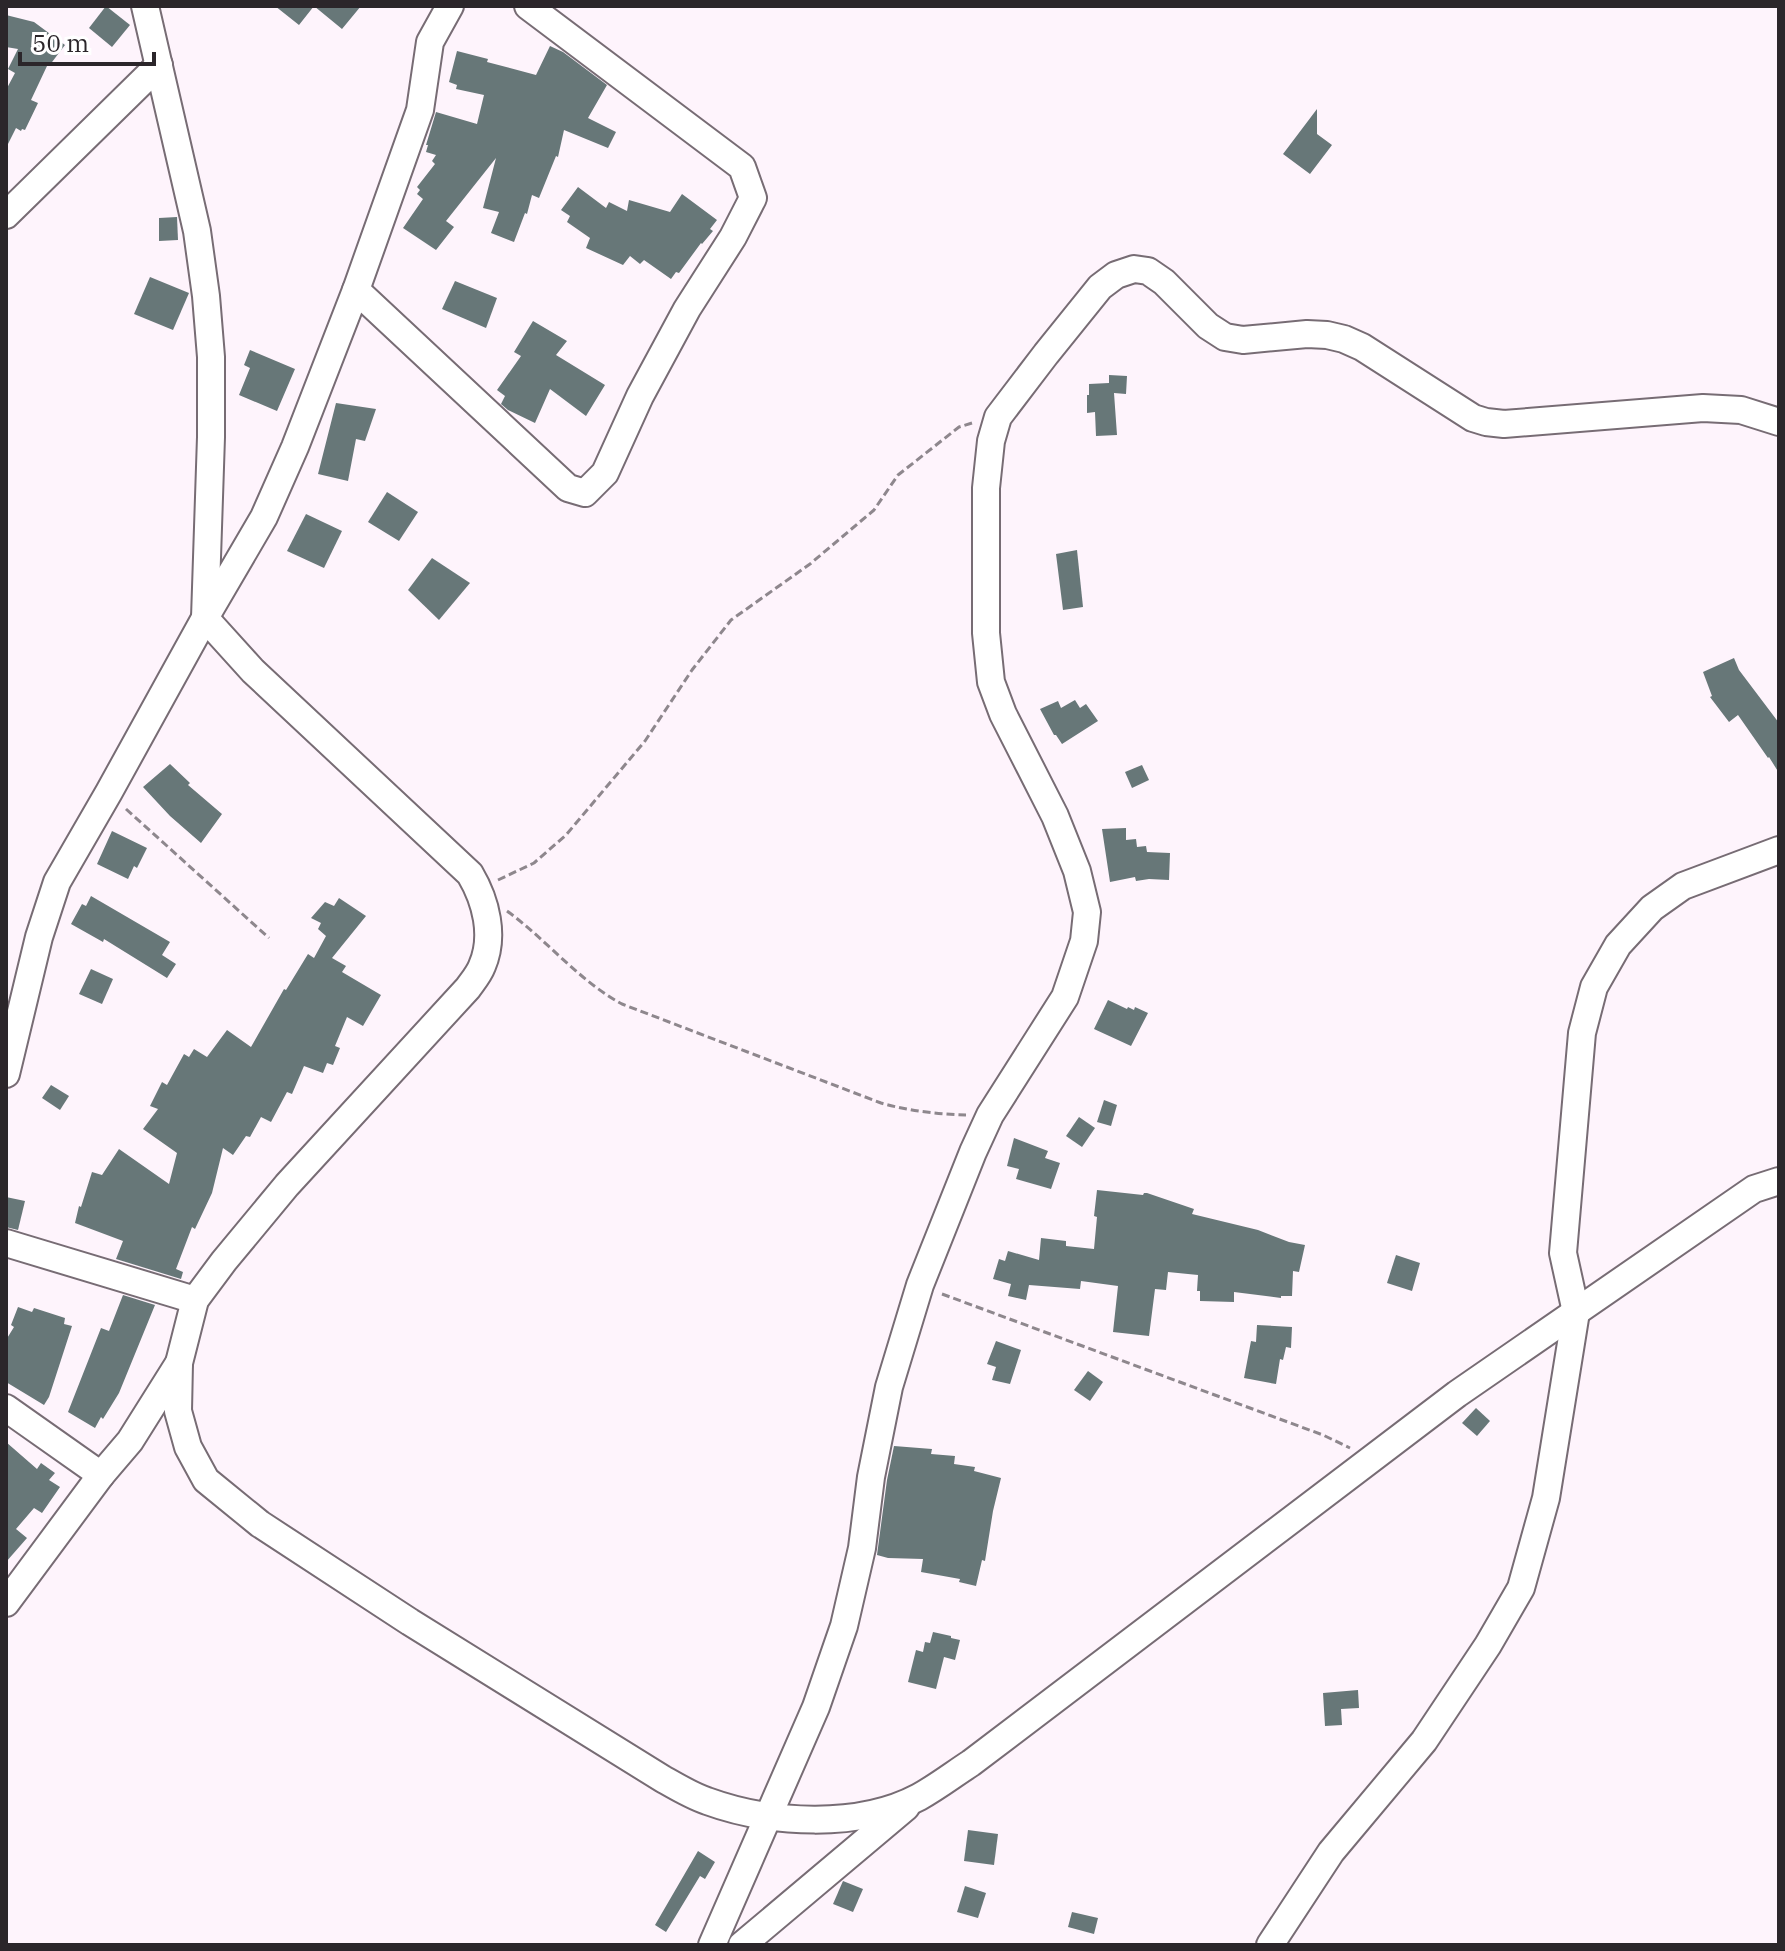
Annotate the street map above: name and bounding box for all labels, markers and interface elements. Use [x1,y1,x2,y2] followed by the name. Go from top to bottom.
[20,16,154,66] scale bar
[32,27,89,59] text: 50 m

